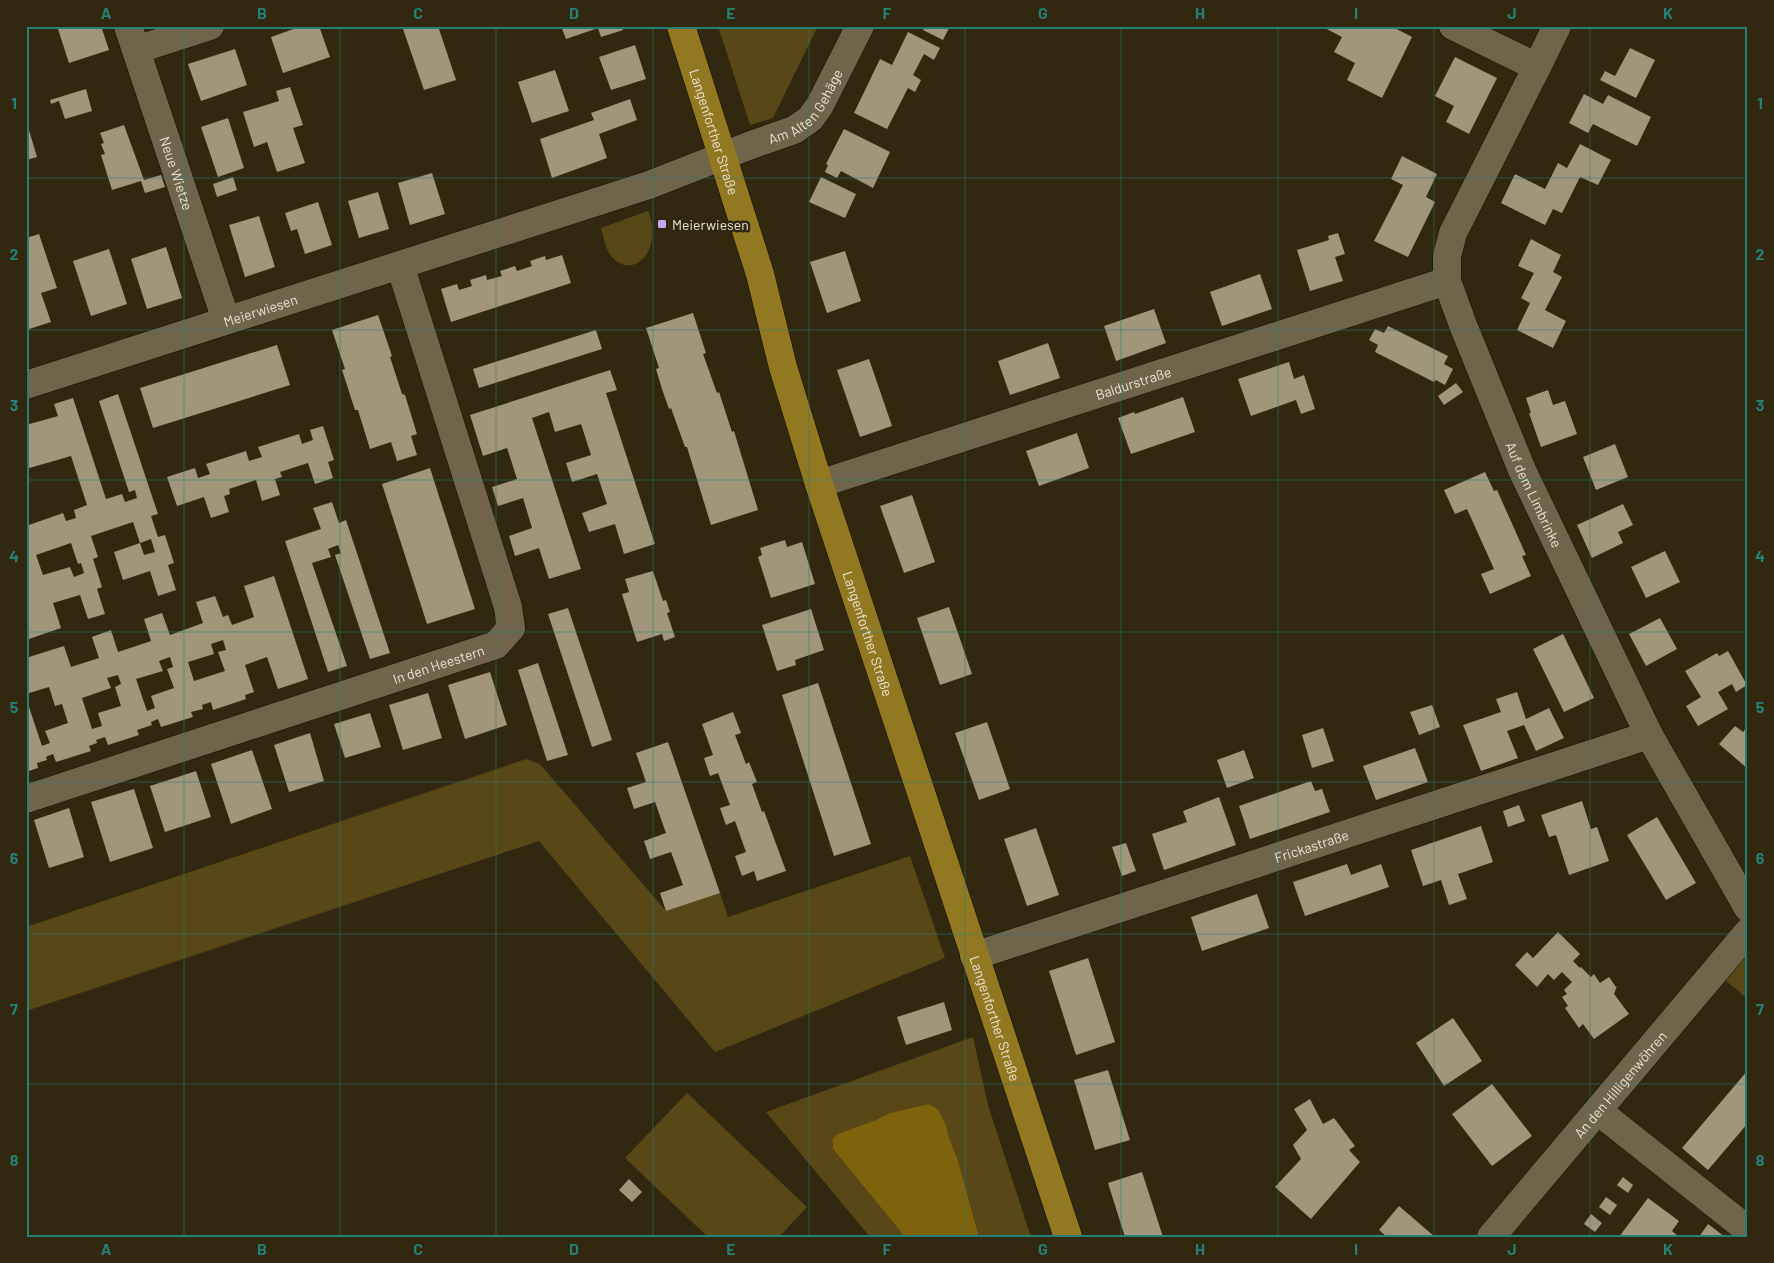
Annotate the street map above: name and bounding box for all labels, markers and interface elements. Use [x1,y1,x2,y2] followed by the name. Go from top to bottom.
[101,3,112,22] text: A
[257,3,267,22] text: B
[413,3,423,22] text: C
[569,3,579,22] text: D
[726,3,736,22] text: E
[883,3,892,22] text: F
[1038,3,1048,22] text: G
[1195,3,1205,22] text: H
[1354,3,1358,22] text: I
[1507,3,1517,22] text: J
[1663,3,1673,22] text: K
[766,66,845,147] street label: Am Alten Gehäge
[687,67,743,197] street label: Langenforther Straße
[11,93,17,112] text: 1
[1757,93,1763,112] text: 1
[157,134,197,212] street label: Neue Wietze
[672,216,749,233] place label: Meierwiesen
[656,218,668,230] marker: Meierwiesen
[10,244,19,263] text: 2
[1756,244,1765,263] text: 2
[221,290,299,330] street label: Meierwiesen
[1093,362,1173,403] street label: Baldurstraße
[10,395,18,414] text: 3
[1756,395,1764,414] text: 3
[1503,439,1566,550] street label: Auf dem Limbrinke
[9,546,19,565] text: 4
[1755,546,1765,565] text: 4
[840,569,897,698] street label: Langenforther Straße
[391,641,486,687] street label: In den Heestern
[10,697,19,716] text: 5
[1756,697,1765,716] text: 5
[1272,825,1351,866] street label: Frickastraße
[10,848,19,867] text: 6
[1756,848,1765,867] text: 6
[967,953,1024,1083] street label: Langenforther Straße
[10,999,18,1018] text: 7
[1756,999,1764,1018] text: 7
[1570,1027,1670,1141] street label: An den Hilligenwöhren
[10,1150,19,1169] text: 8
[1756,1150,1765,1169] text: 8
[101,1239,112,1258] text: A
[257,1239,267,1258] text: B
[413,1239,423,1258] text: C
[569,1239,579,1258] text: D
[726,1239,736,1258] text: E
[883,1239,892,1258] text: F
[1038,1239,1048,1258] text: G
[1195,1239,1205,1258] text: H
[1354,1239,1358,1258] text: I
[1507,1239,1517,1258] text: J
[1663,1239,1673,1258] text: K

